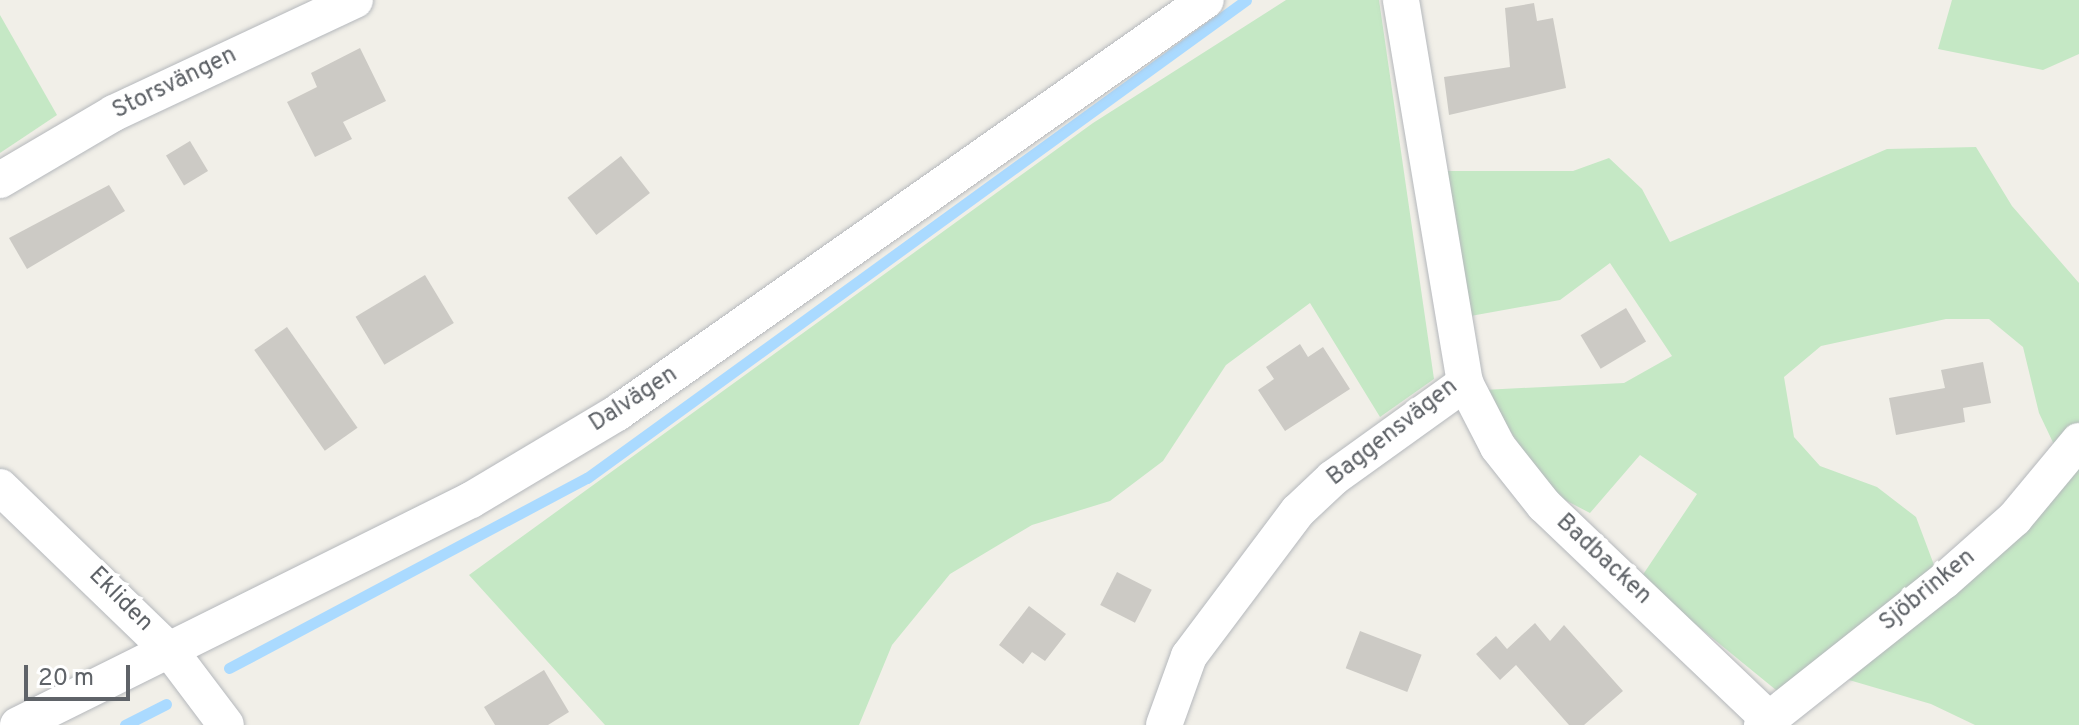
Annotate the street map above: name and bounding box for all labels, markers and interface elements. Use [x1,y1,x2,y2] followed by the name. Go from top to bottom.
[108,42,242,126] street label: Storsvängen
[585,361,683,439] street label: Dalvägen
[1322,373,1464,493] street label: Baggensvägen
[1549,509,1657,611] street label: Badbacken
[1874,544,1982,638] street label: Sjöbrinken
[82,562,158,638] street label: Ekliden
[28,649,134,699] scale bar
[38,664,94,694] text: 20 m

